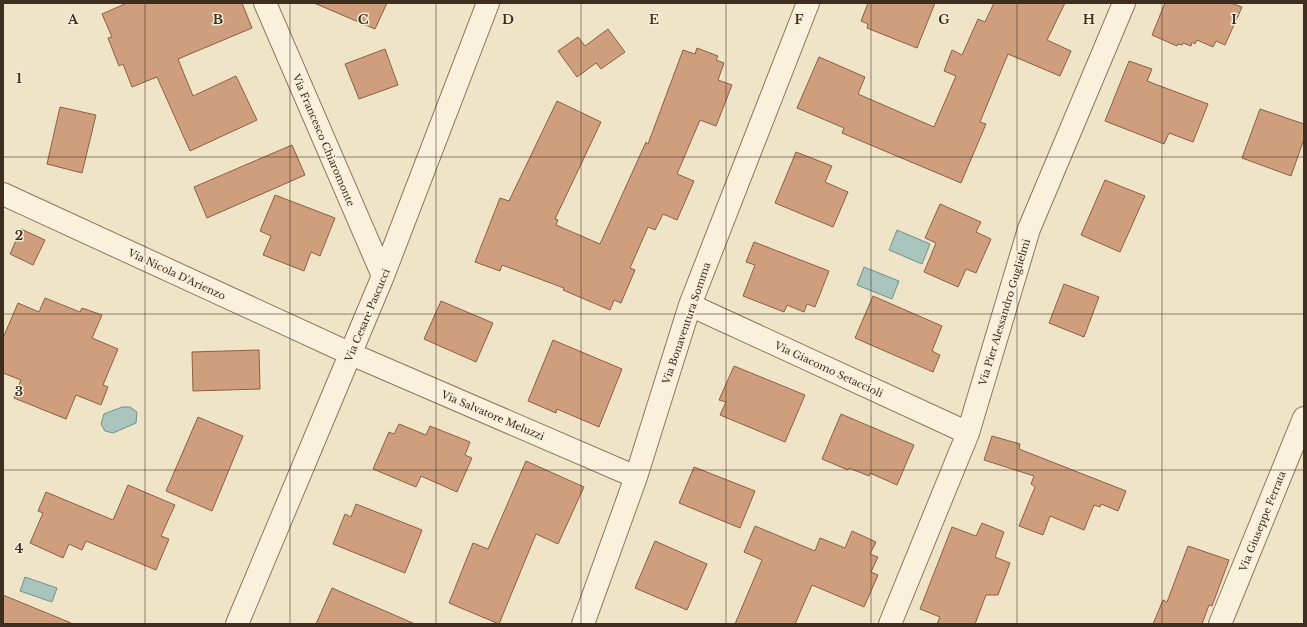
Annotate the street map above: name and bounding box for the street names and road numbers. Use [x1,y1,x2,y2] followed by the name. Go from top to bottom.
[289,71,357,209] street label: Via Francesco Chiaromonte
[976,237,1033,388] street label: Via Pier Alessandro Guglielmi
[125,246,228,303] street label: Via Nicola D'Arienzo
[659,260,714,387] street label: Via Bonaventura Somma
[342,266,393,364] street label: Via Cesare Pascucci
[772,338,886,401] street label: Via Giacomo Setaccioli
[438,387,547,443] street label: Via Salvatore Meluzzi
[1236,469,1289,574] street label: Via Giuseppe Ferrata

